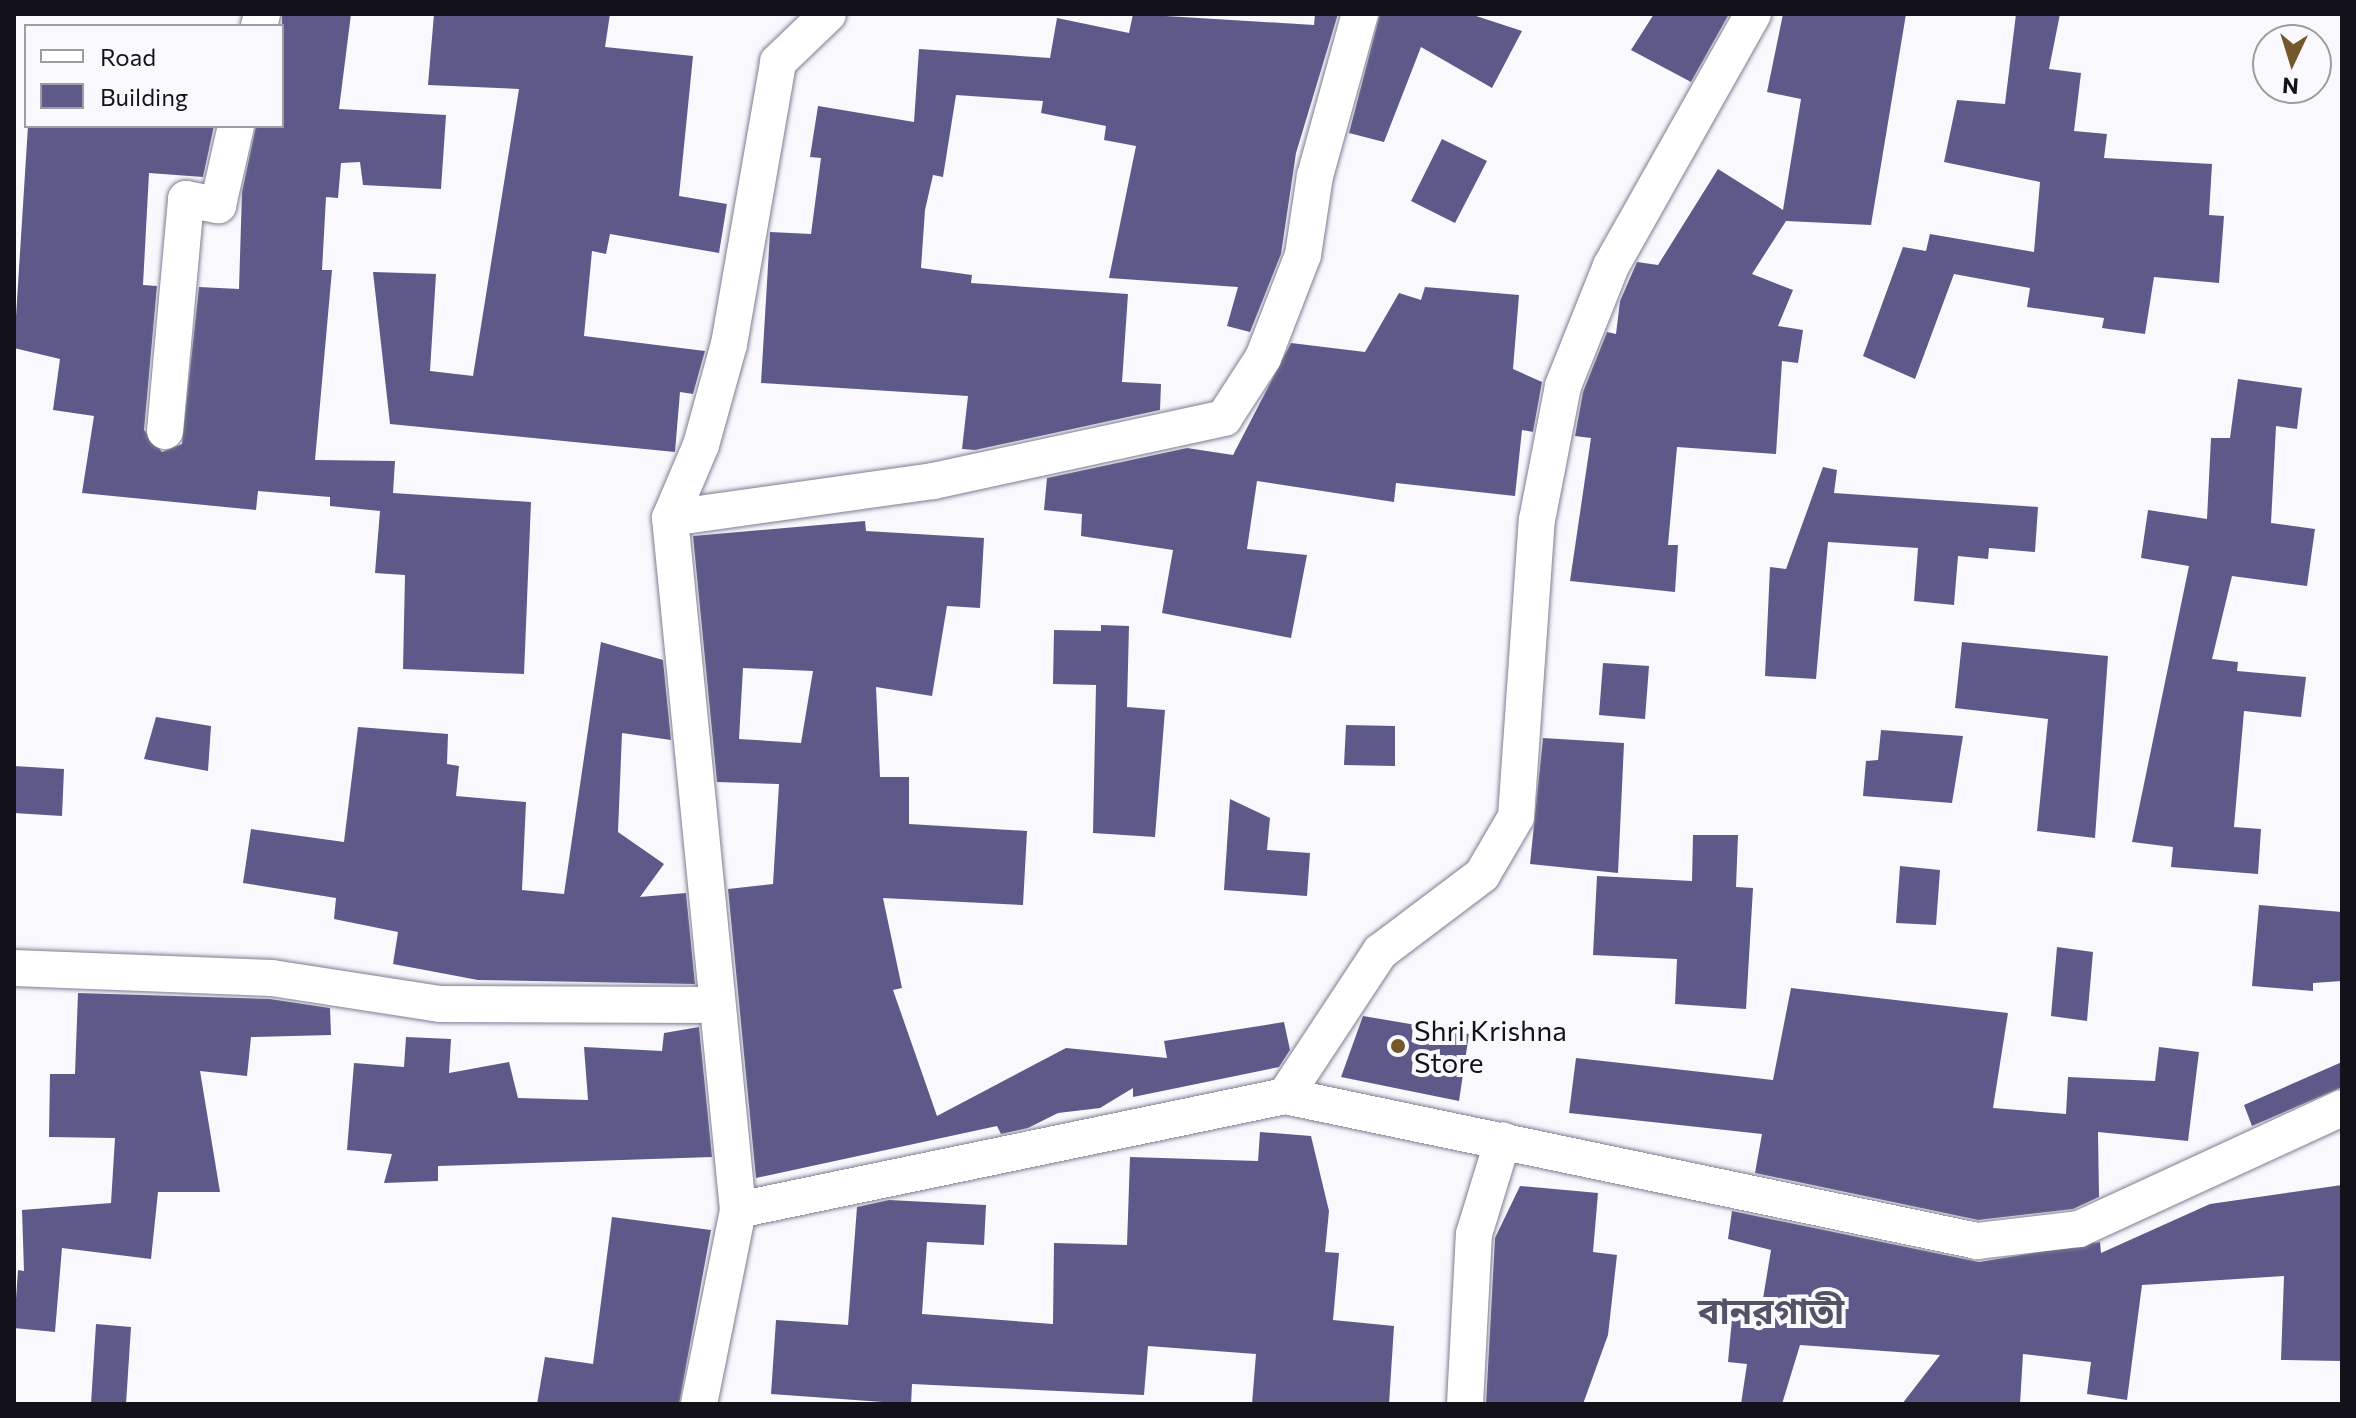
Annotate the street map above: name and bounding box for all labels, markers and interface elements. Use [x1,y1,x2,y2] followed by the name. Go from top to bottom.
[24,24,284,128] legend
[2252,24,2332,104] north arrow
[100,42,156,71] text: Road
[2281,72,2300,100] text: N
[100,82,188,111] text: Building
[1414,1013,1567,1079] place label: Shri Krishna Store
[1389,1037,1407,1055] marker: Shri Krishna Store
[1698,1288,1844,1332] district label: বানরগাতী

